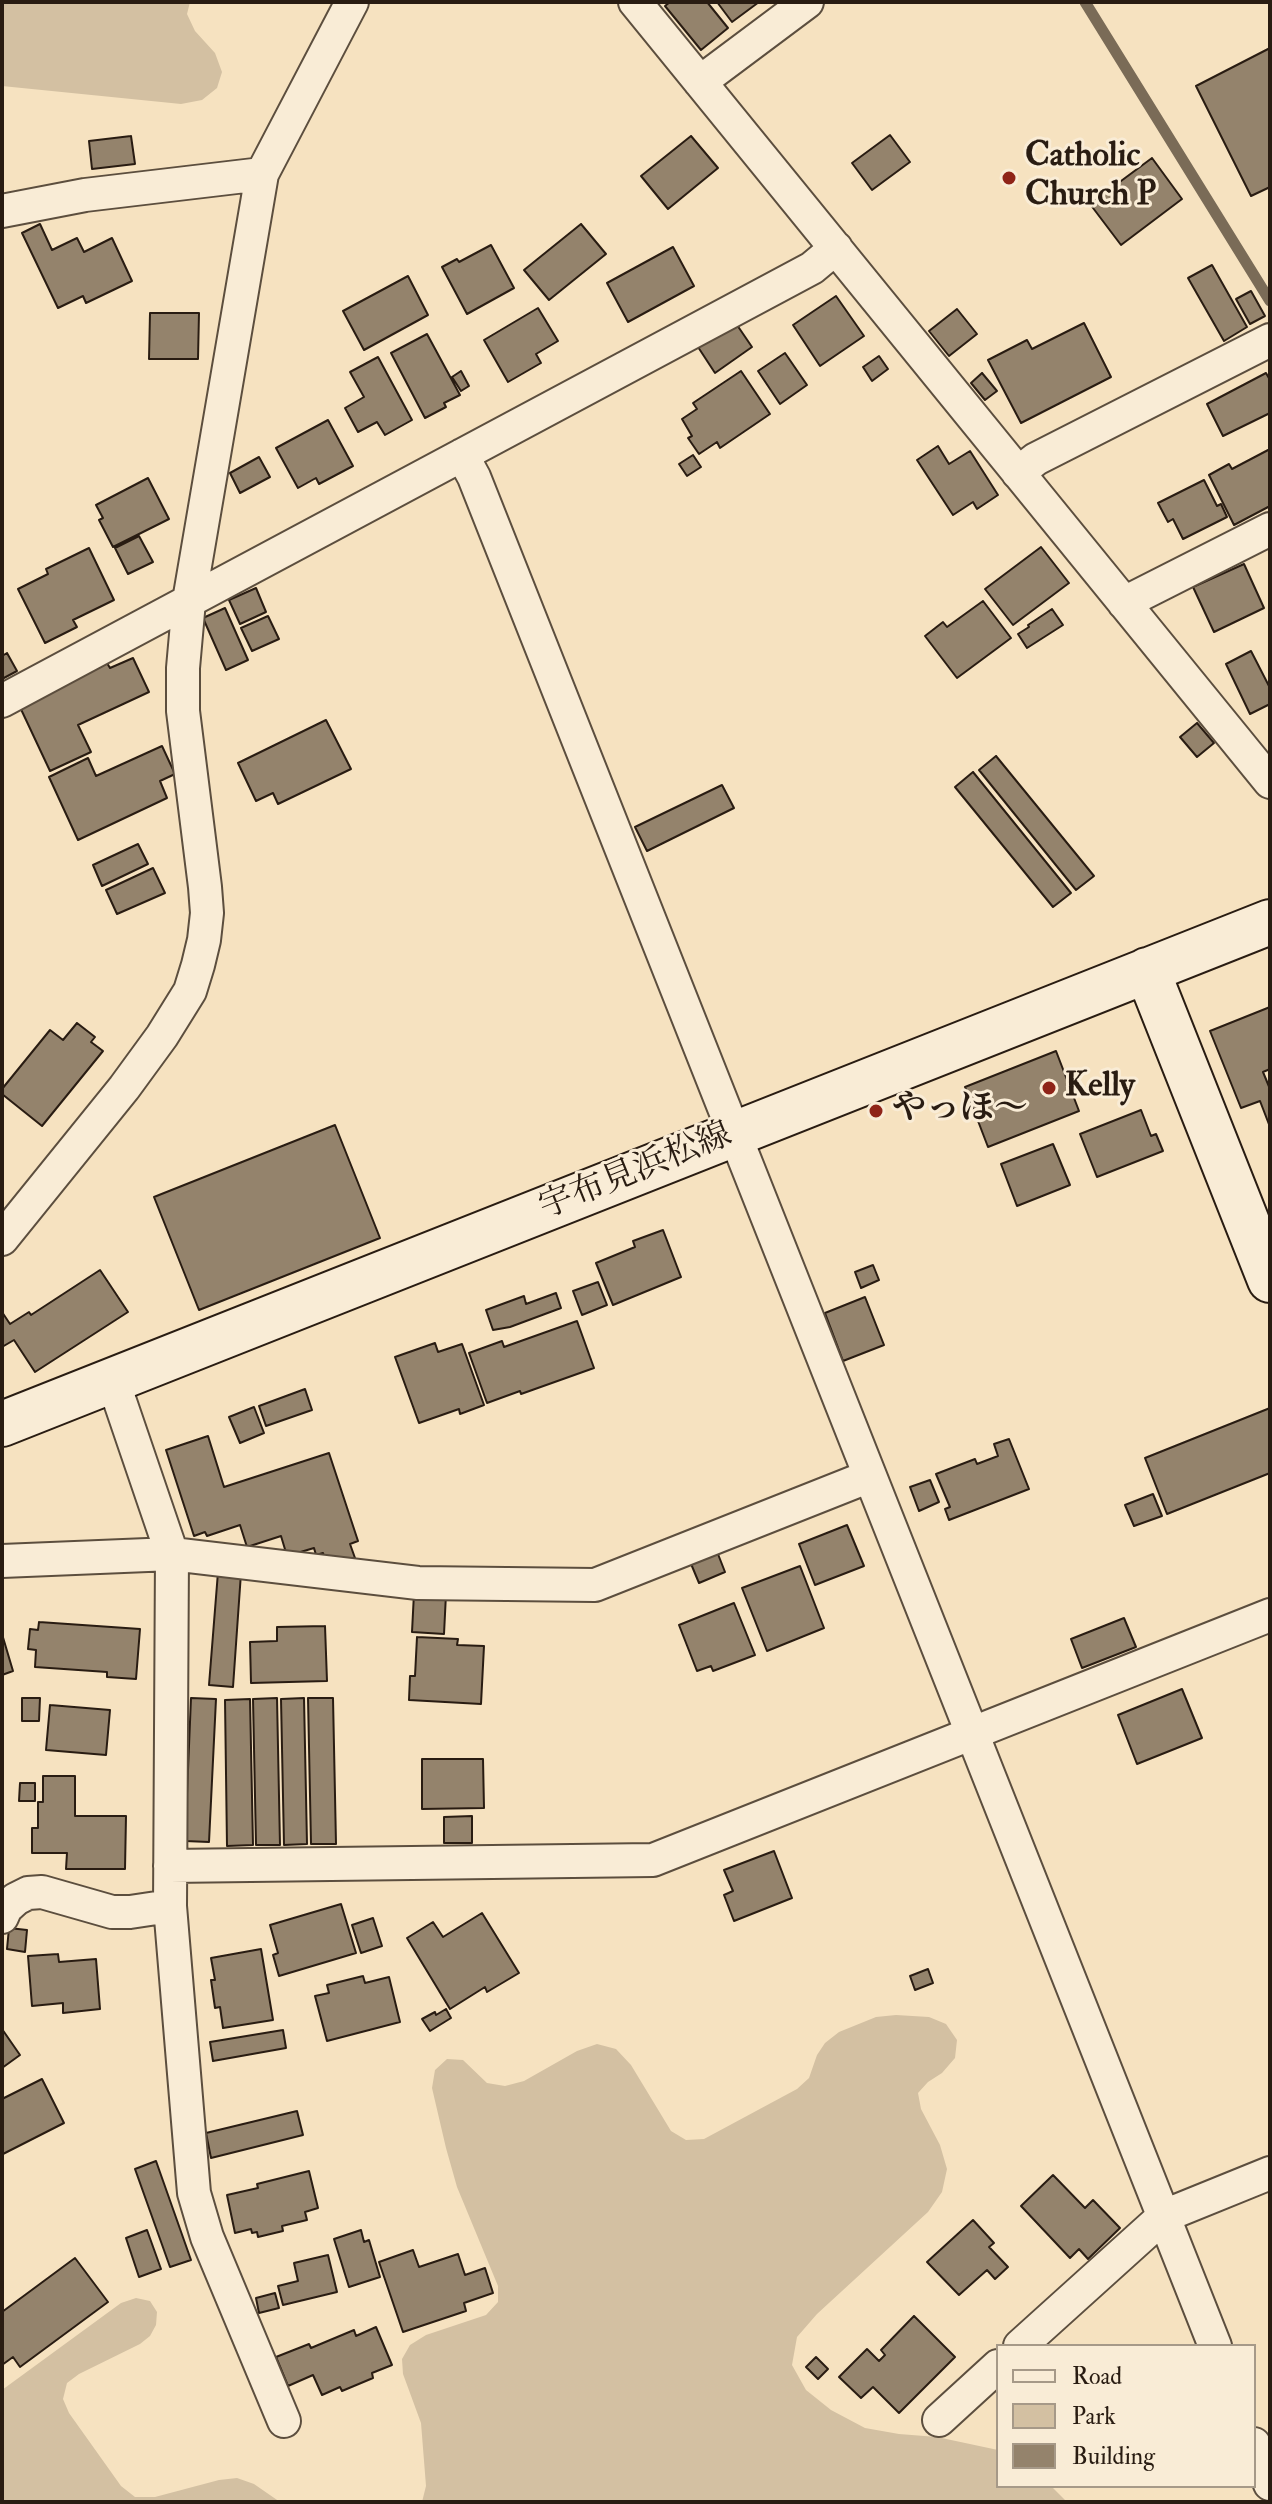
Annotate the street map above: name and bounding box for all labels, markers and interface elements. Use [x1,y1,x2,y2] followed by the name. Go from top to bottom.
[1025,138,1156,218] place label: Catholic Church P
[1000,169,1018,187] marker: Catholic Church P
[1065,1068,1135,1108] place label: Kelly
[1040,1079,1058,1097] marker: Kelly
[892,1091,1028,1131] place label: やっほ～
[867,1102,885,1120] marker: やっほ～
[534,1116,738,1230] street label: 宇布見浜松線
[996,2344,1256,2488] legend
[1072,2361,1122,2392] text: Road
[1072,2401,1116,2432] text: Park
[1072,2441,1155,2472] text: Building

